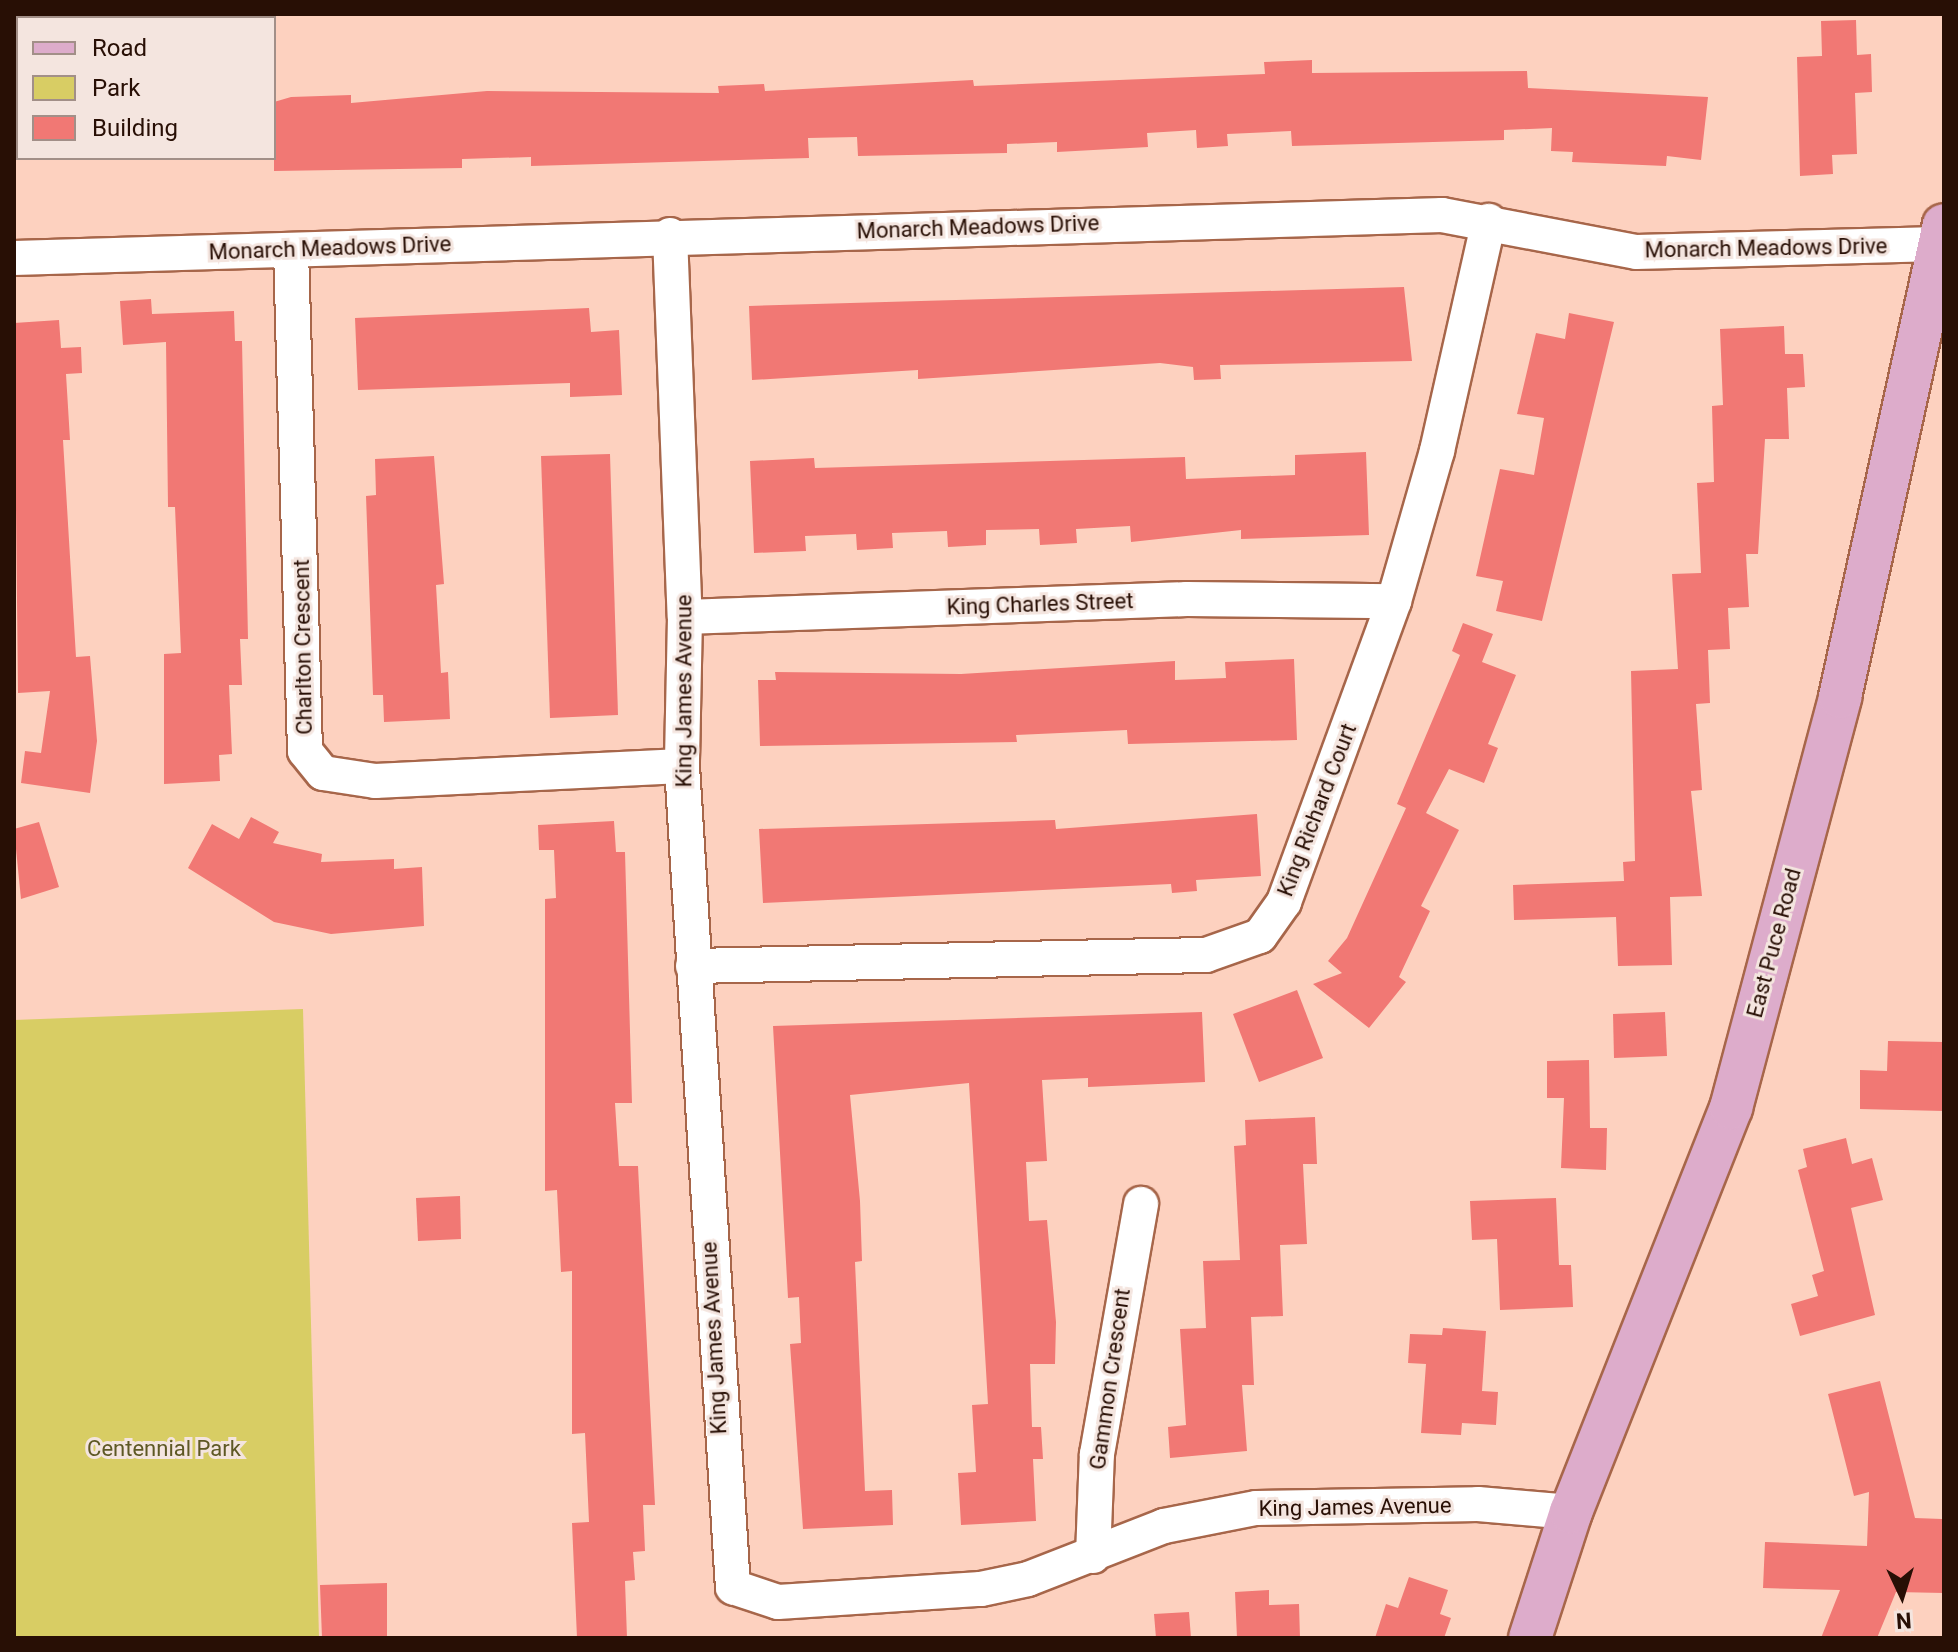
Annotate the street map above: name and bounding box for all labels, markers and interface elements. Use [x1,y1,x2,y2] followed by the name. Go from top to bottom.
[16,16,276,160] legend
[92,34,147,62] text: Road
[92,74,140,102] text: Park
[92,114,178,142] text: Building
[856,210,1100,244] street label: Monarch Meadows Drive
[208,231,452,265] street label: Monarch Meadows Drive
[1644,233,1888,263] street label: Monarch Meadows Drive
[288,559,318,735] street label: Charlton Crescent
[946,588,1134,620] street label: King Charles Street
[671,595,697,787] street label: King James Avenue
[1272,720,1362,900] street label: King Richard Court
[1741,865,1807,1021] street label: East Puce Road
[696,1241,732,1435] street label: King James Avenue
[1084,1287,1136,1471] street label: Gammon Crescent
[87,1436,241,1462] park label: Centennial Park
[1258,1492,1452,1522] street label: King James Avenue
[1862,1556,1942,1636] north arrow
[1895,1607,1912,1633] text: N

